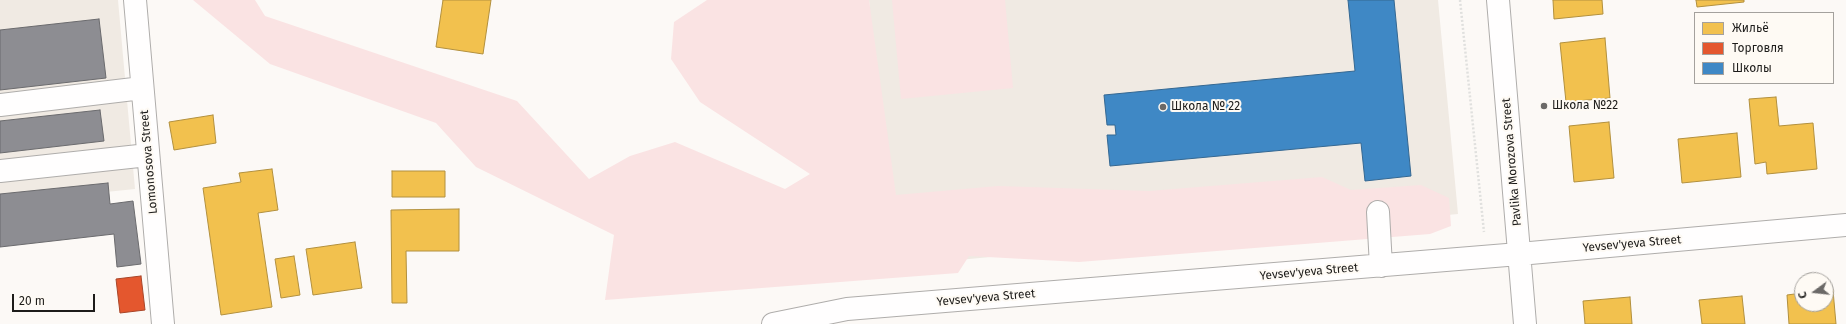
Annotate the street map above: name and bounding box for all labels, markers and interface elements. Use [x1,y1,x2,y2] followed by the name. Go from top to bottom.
[1694,12,1834,84] legend
[1732,21,1769,35] text: Жильё
[1732,41,1784,55] text: Торговля
[1732,61,1772,75] text: Школы
[1499,97,1525,227] street label: Pavlika Morozova Street
[1552,99,1618,113] place label: Школа №22
[1171,100,1240,114] place label: Школа № 22
[1539,101,1549,111] marker: Школа №22
[1158,102,1168,112] marker: Школа № 22
[137,109,161,215] street label: Lomonosova Street
[1582,233,1682,255] street label: Yevsev'yeva Street
[1259,261,1359,283] street label: Yevsev'yeva Street
[1794,272,1834,312] north arrow
[14,286,97,312] scale bar
[936,287,1036,309] street label: Yevsev'yeva Street
[1796,290,1810,300] text: С
[19,294,45,308] text: 20 m

